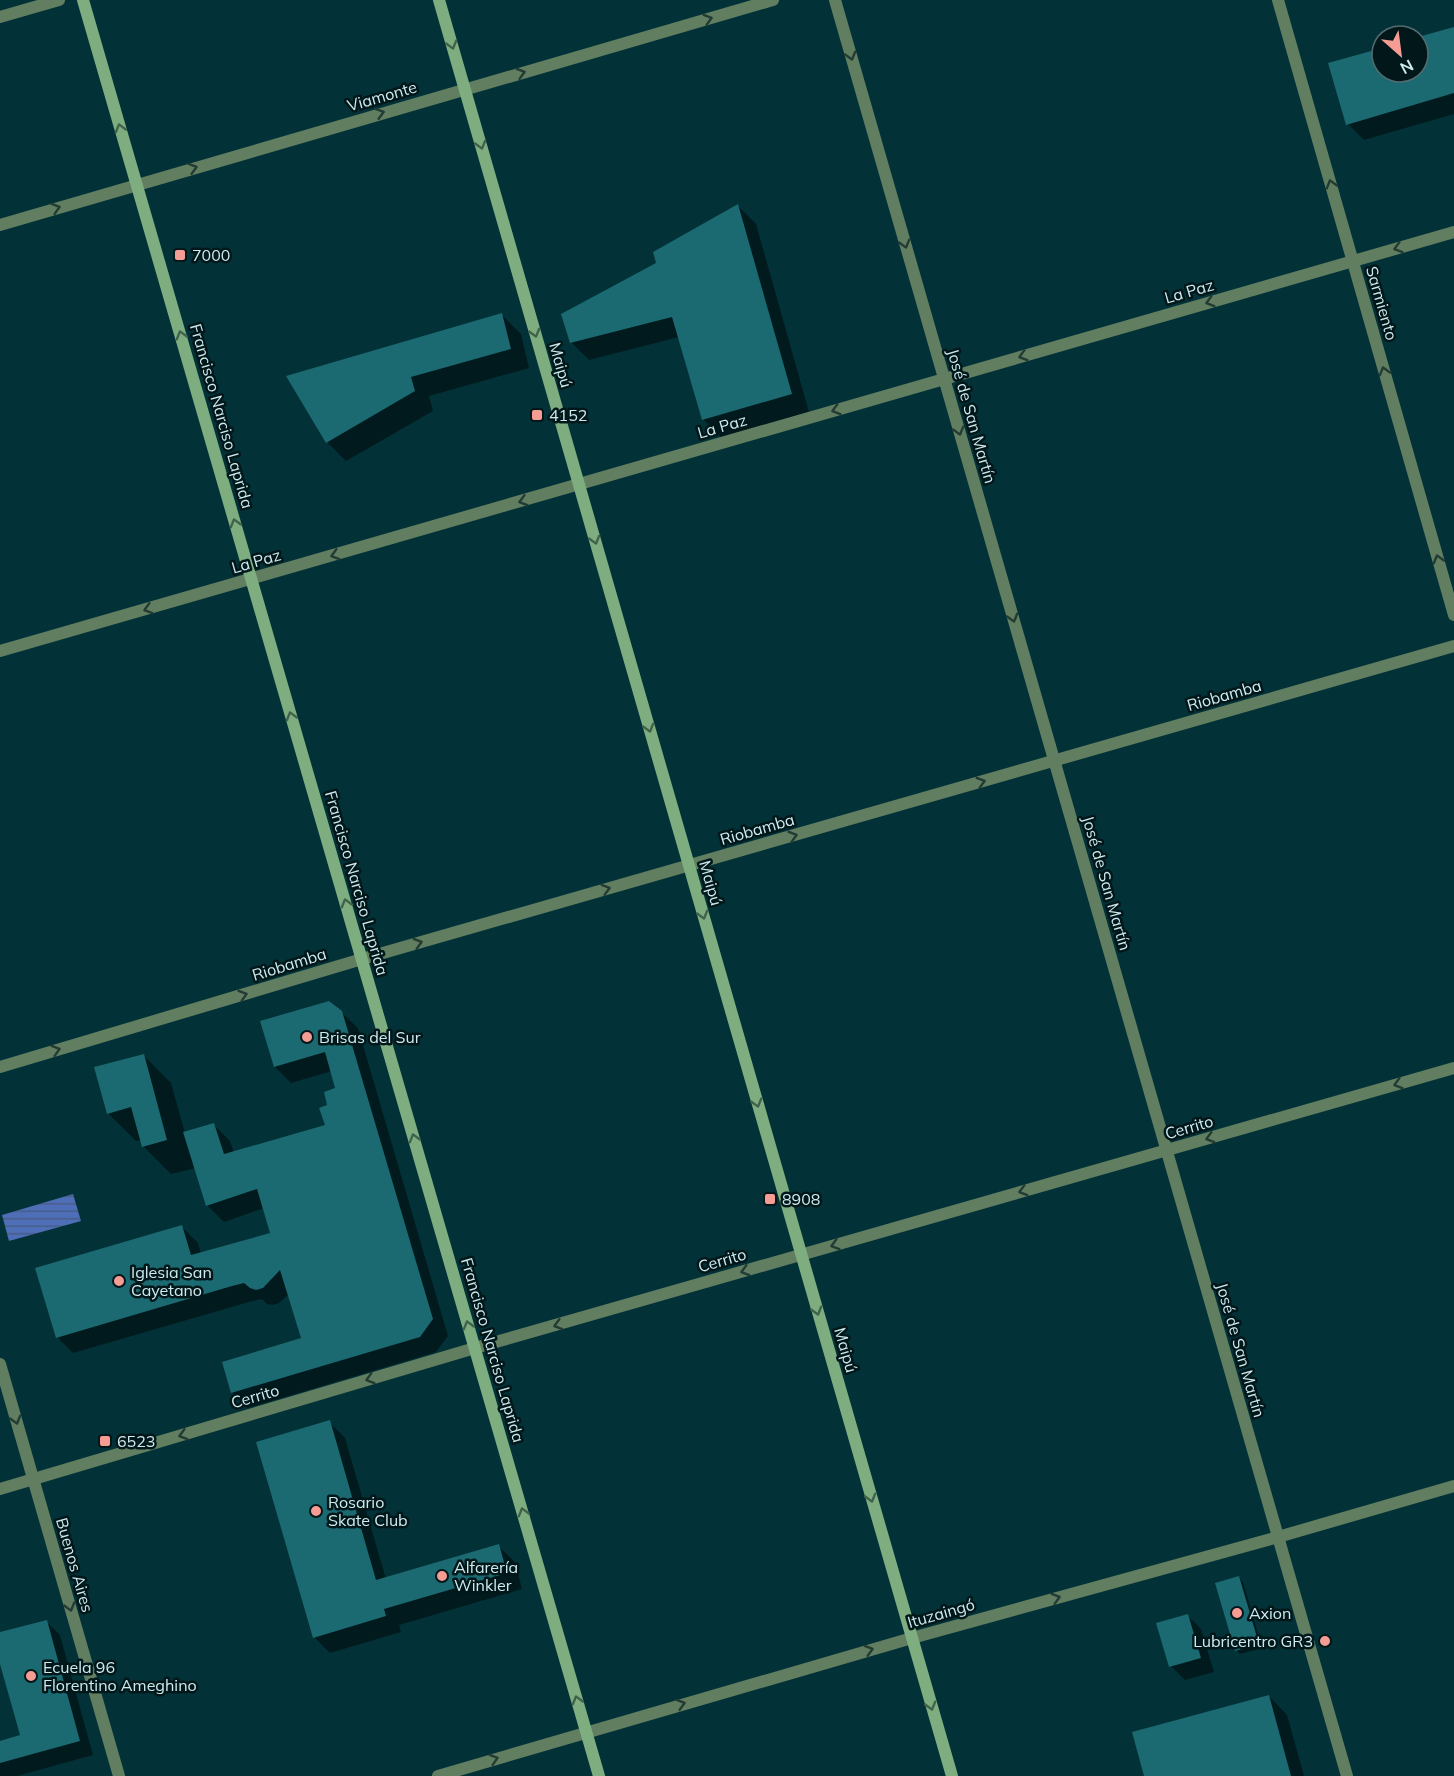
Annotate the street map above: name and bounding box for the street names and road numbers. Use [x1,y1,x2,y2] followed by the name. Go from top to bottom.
[345,77,419,115] street label: Viamonte
[1362,264,1402,342] street label: Sarmiento
[1162,274,1216,308] street label: La Paz
[186,321,258,511] street label: Francisco Narciso Laprida
[545,340,577,390] street label: Maipú
[943,346,1001,486] street label: José de San Martín
[695,409,749,443] street label: La Paz
[229,544,283,578] street label: La Paz
[1184,675,1264,715] street label: Riobamba
[321,788,393,978] street label: Francisco Narciso Laprida
[717,809,797,849] street label: Riobamba
[1078,813,1136,953] street label: José de San Martín
[695,858,727,908] street label: Maipú
[250,943,328,985] street label: Riobamba
[1163,1111,1215,1143] street label: Cerrito
[696,1244,748,1276] street label: Cerrito
[457,1255,529,1445] street label: Francisco Narciso Laprida
[1212,1280,1270,1420] street label: José de San Martín
[830,1325,862,1375] street label: Maipú
[229,1380,281,1412] street label: Cerrito
[52,1515,98,1615] street label: Buenos Aires
[905,1594,977,1632] street label: Ituzaingó

